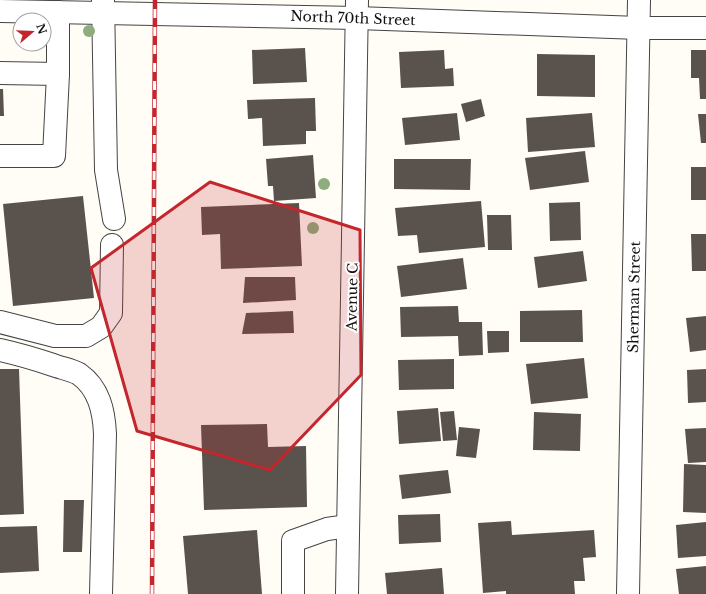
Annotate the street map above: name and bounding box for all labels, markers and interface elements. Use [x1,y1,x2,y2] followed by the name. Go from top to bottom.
[290,7,416,29] street label: North 70th Street
[12,12,52,52] north arrow
[33,22,50,37] text: N
[624,240,644,353] street label: Sherman Street
[342,263,362,332] street label: Avenue C

